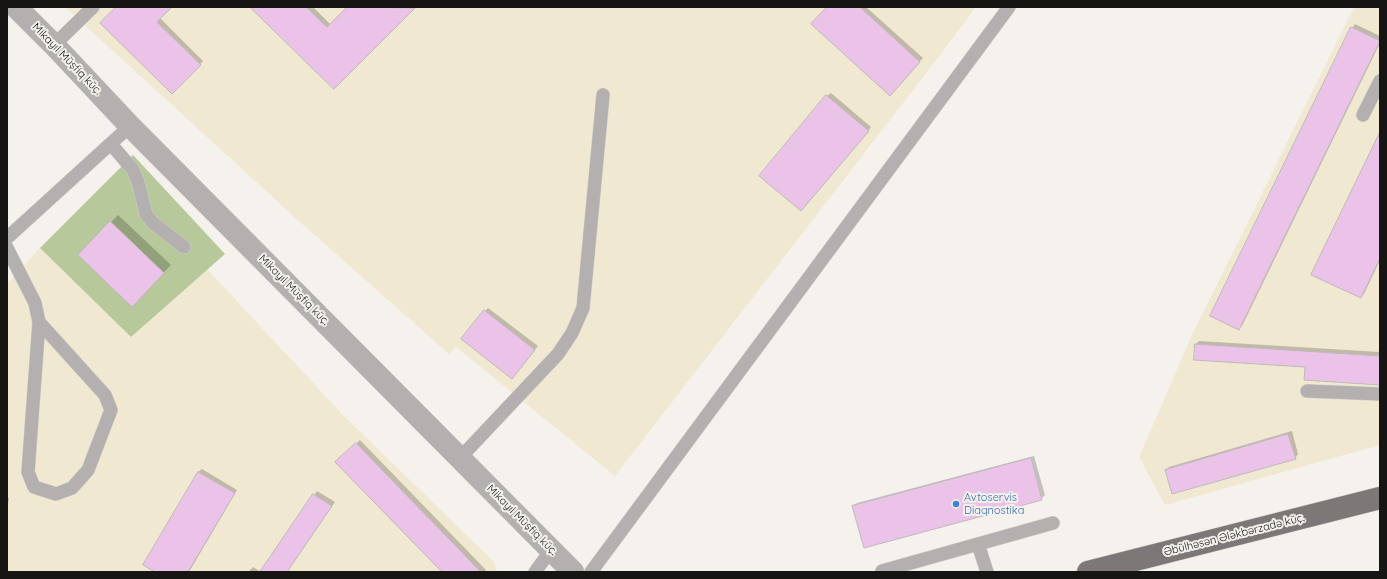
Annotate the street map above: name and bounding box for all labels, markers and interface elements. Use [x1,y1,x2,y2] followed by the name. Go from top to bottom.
[29,20,105,98] street label: Mikayıl Müşfiq küç.
[256,252,332,328] street label: Mikayıl Müşfiq küç.
[484,482,560,558] street label: Mikayıl Müşfiq küç.
[964,491,1024,517] place label: Avtoservis Diaqnostika
[951,499,961,509] marker: Avtoservis Diaqnostika
[1162,511,1306,559] street label: Əbülhəsən Ələkbərzadə küç.

